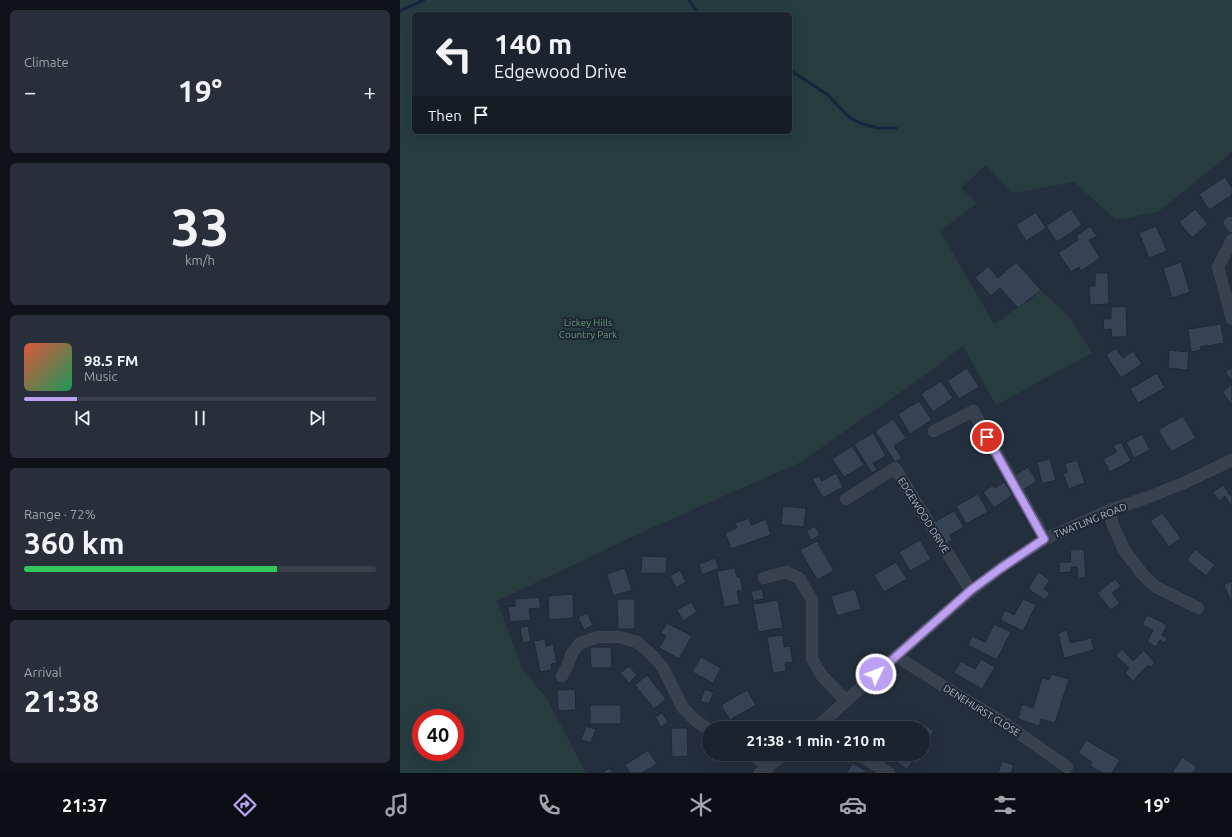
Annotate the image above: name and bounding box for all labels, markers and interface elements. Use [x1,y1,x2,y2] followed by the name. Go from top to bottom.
[428,28,480,80] icon: left
[494,28,572,59] text: 140 m
[24,55,69,69] text: Climate
[494,61,627,81] text: Edgewood Drive
[178,74,222,108] text: 19°
[24,79,36,104] text: −
[364,79,376,104] text: +
[470,104,492,126] icon: arrive
[428,107,462,124] text: Then
[171,198,229,256] text: 33
[185,253,215,267] text: km/h
[559,317,617,340] park label: Lickey Hills Country Park
[84,352,138,369] text: 98.5 FM
[84,369,118,383] text: Music
[72,407,94,429] icon: previous
[189,407,211,429] icon: pause
[306,407,328,429] icon: next
[970,420,1004,454] pin
[976,426,998,448] icon: arrive
[896,476,951,555] street label: EDGEWOOD DRIVE
[1052,501,1128,540] street label: TWATLING ROAD
[24,507,96,521] text: Range · 72%
[24,526,125,560] text: 360 km
[855,653,897,695] position arrow
[24,665,62,679] text: Arrival
[941,682,1022,739] street label: DENEHURST CLOSE
[24,684,99,718] text: 21:38
[412,709,464,761] speed limit sign: 40
[747,732,885,749] text: 21:38 · 1 min · 210 m
[231,791,259,819] icon: directions
[383,791,411,819] icon: music
[535,791,563,819] icon: phone
[687,791,715,819] icon: climate
[839,791,867,819] icon: car
[991,791,1019,819] icon: filters
[62,795,107,815] text: 21:37
[1143,795,1170,815] text: 19°

